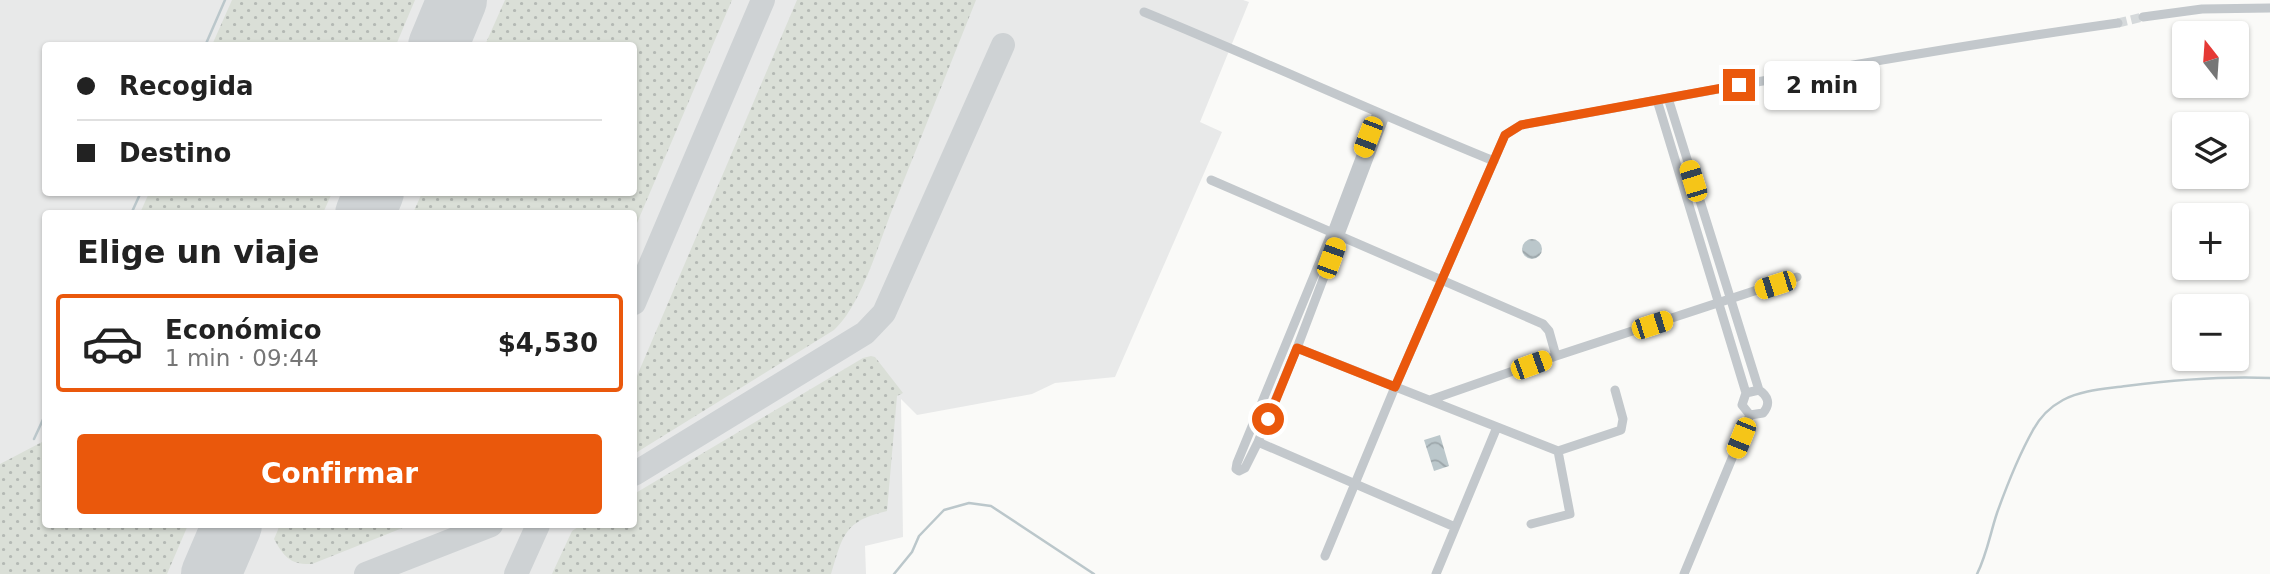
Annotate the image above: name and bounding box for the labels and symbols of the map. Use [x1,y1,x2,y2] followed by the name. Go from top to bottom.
[2172,21,2249,98] north arrow
[1764,60,1879,110] callout: 2 min
[1723,69,1755,101] route end
[1351,114,1386,160] car
[1677,158,1710,204] car
[1314,235,1349,281] car
[1752,269,1799,301] car
[1629,309,1676,341] car
[1508,348,1555,382] car
[1252,403,1284,435] route start
[1724,415,1759,461] car

